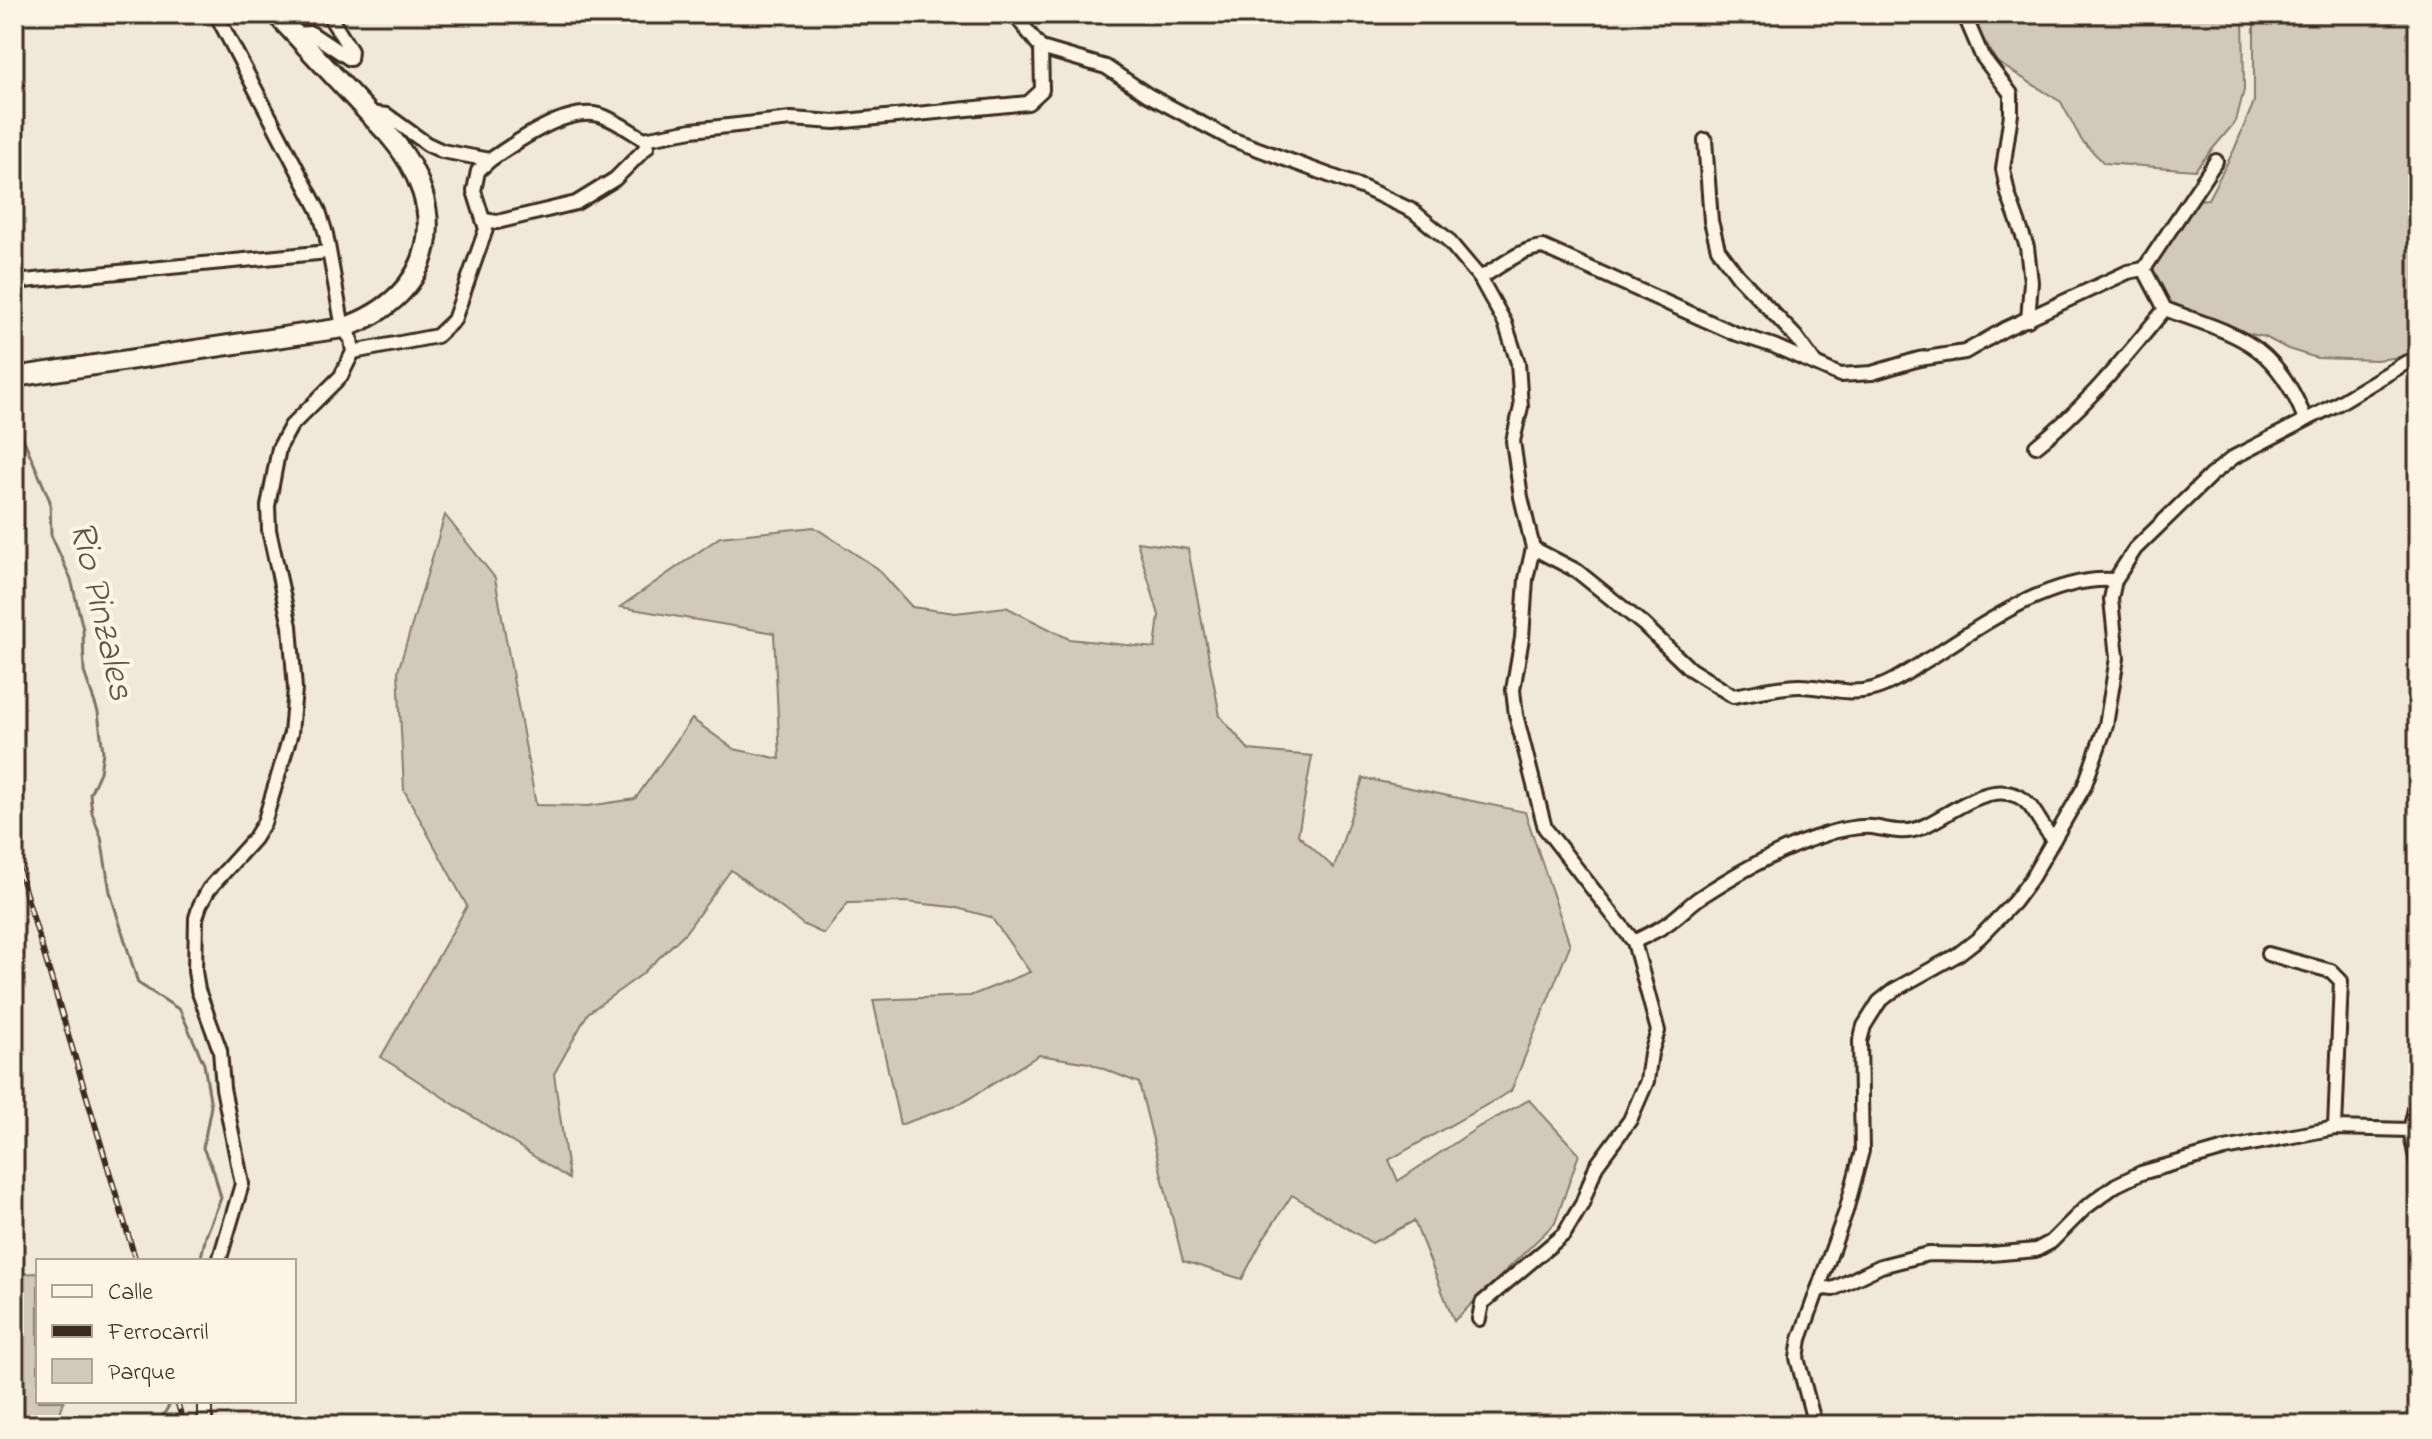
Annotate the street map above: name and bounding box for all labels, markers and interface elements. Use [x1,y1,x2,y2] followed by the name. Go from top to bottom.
[52,516,148,706] water label: Rio Pinzales
[36,1259,296,1403] legend
[108,1276,153,1311] text: Calle
[107,1316,209,1351] text: Ferrocarril
[108,1356,175,1391] text: Parque

